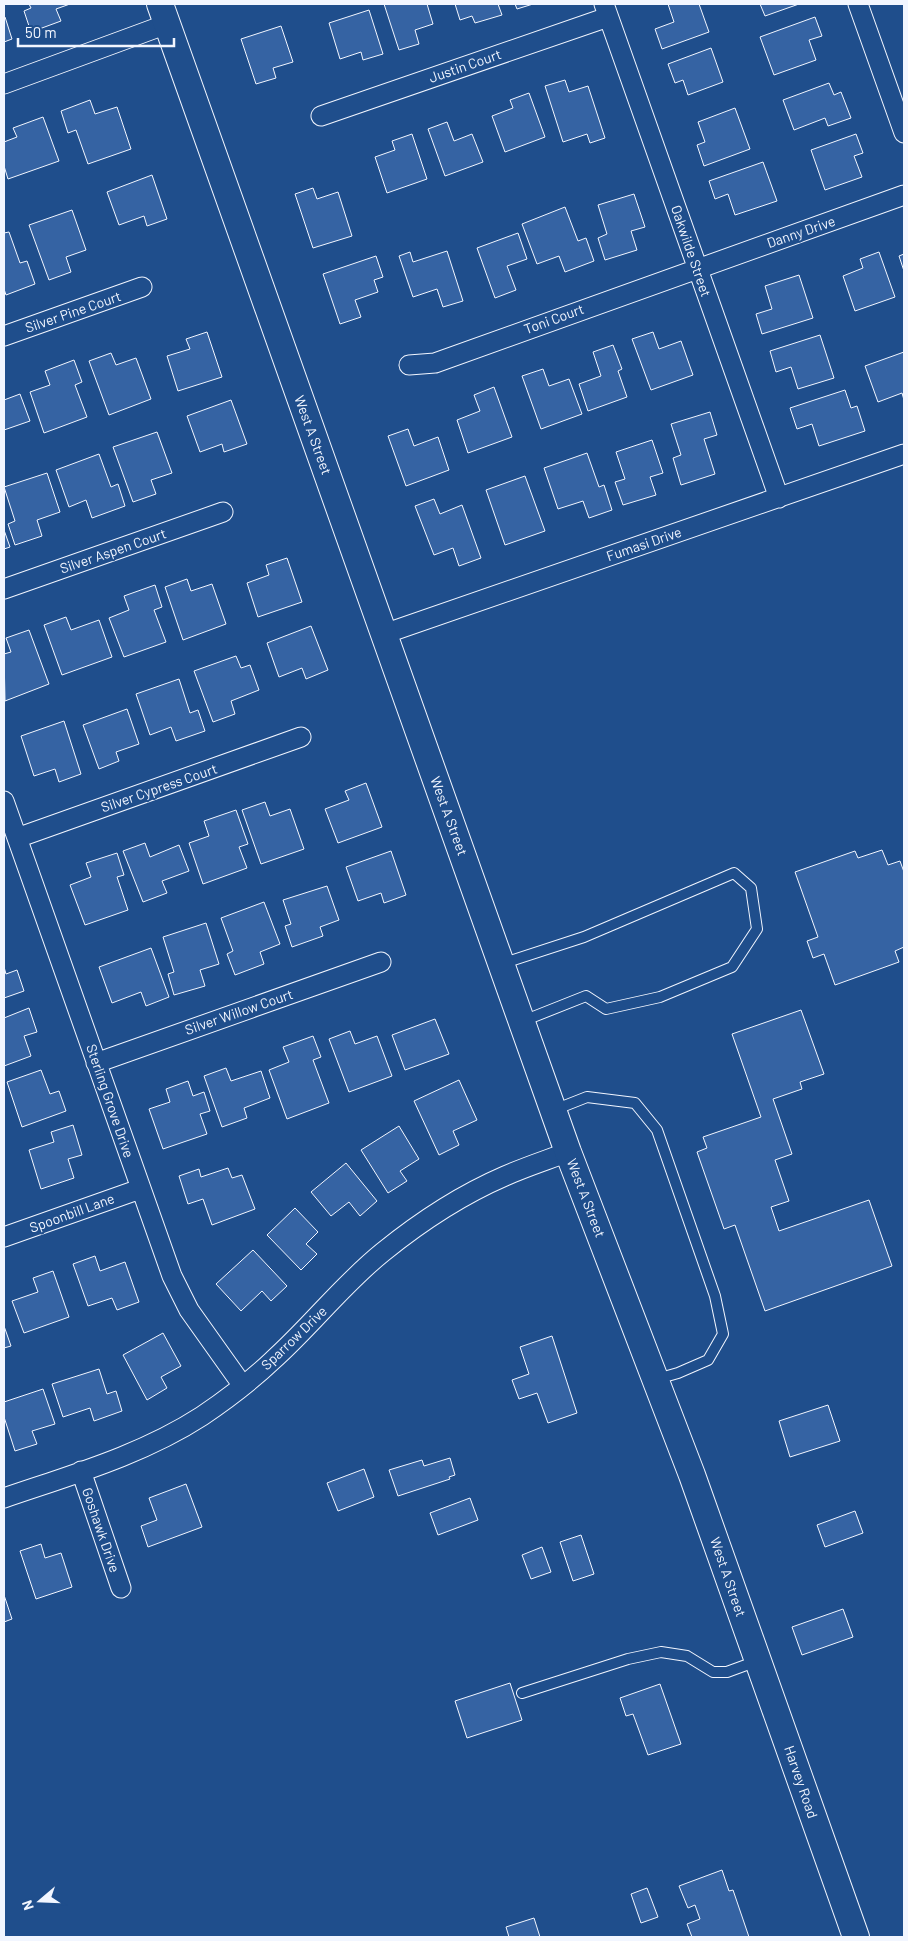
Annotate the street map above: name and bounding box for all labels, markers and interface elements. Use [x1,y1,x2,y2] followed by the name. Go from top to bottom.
[18,15,174,47] scale bar
[25,23,57,41] text: 50 m
[426,45,503,86] street label: Justin Court
[668,203,715,299] street label: Oakwilde Street
[764,212,837,251] street label: Danny Drive
[23,287,123,336] street label: Silver Pine Court
[522,300,586,337] street label: Toni Court
[291,393,336,477] street label: West A Street
[604,523,684,564] street label: Fumasi Drive
[57,524,168,577] street label: Silver Aspen Court
[98,760,219,815] street label: Silver Cypress Court
[427,774,472,858] street label: West A Street
[183,985,295,1038] street label: Silver Willow Court
[83,1042,138,1160] street label: Sterling Grove Drive
[564,1156,609,1240] street label: West A Street
[27,1189,117,1236] street label: Spoonbill Lane
[257,1302,330,1373] street label: Sparrow Drive
[79,1485,124,1575] street label: Goshawk Drive
[707,1535,750,1619] street label: West A Street
[781,1743,822,1820] street label: Harvey Road
[15,1876,65,1926] north arrow
[18,1898,37,1913] text: N

